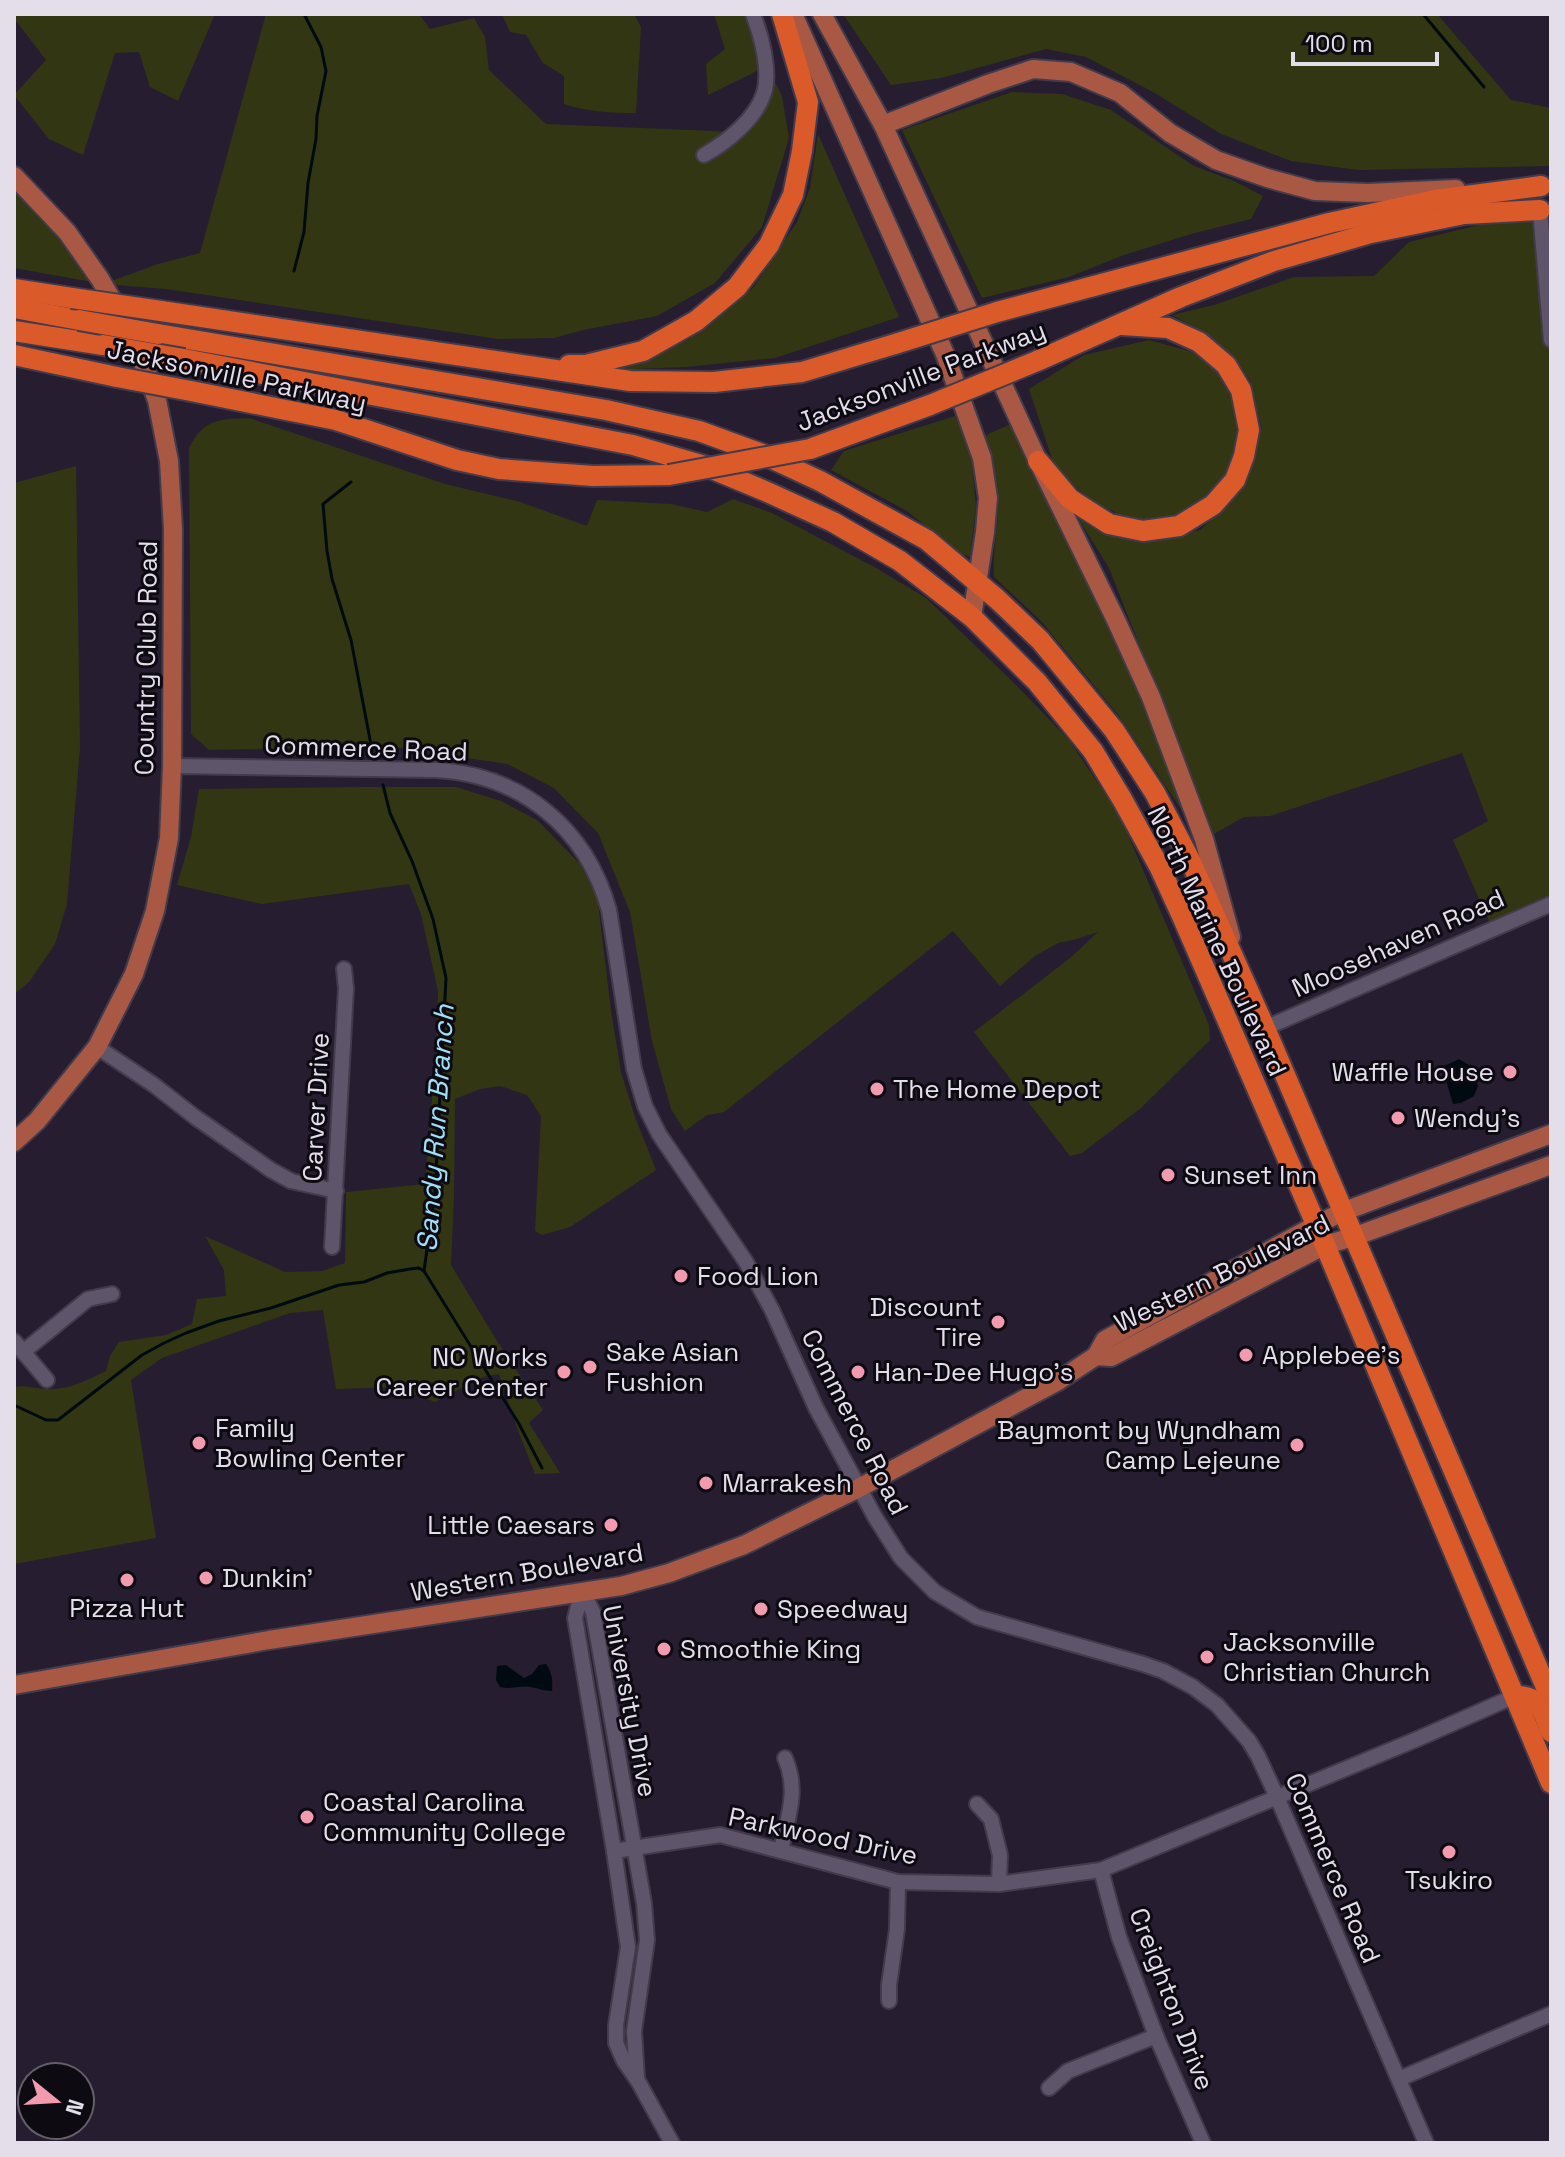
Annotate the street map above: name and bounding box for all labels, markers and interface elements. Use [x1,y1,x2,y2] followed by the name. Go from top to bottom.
[1293,16,1437,66] scale bar
[1305,28,1373,59] text: 100 m
[792,313,1050,439] street label: Jacksonville Parkway
[104,332,370,420] street label: Jacksonville Parkway
[127,540,165,776] street label: Country Club Road
[264,727,468,769] street label: Commerce Road
[1139,800,1295,1082] street label: North Marine Boulevard
[1286,881,1510,1005] street label: Moosehaven Road
[408,1002,462,1253] water label: Sandy Run Branch
[295,1032,337,1182] street label: Carver Drive
[1332,1055,1494,1089] place label: Waffle House
[1501,1063,1519,1081] marker: Waffle House
[893,1072,1101,1106] place label: The Home Depot
[868,1080,886,1098] marker: The Home Depot
[1414,1101,1521,1135] place label: Wendy's
[1389,1109,1407,1127] marker: Wendy's
[1184,1158,1317,1192] place label: Sunset Inn
[1159,1166,1177,1184] marker: Sunset Inn
[1109,1206,1335,1340] street label: Western Boulevard
[697,1259,819,1293] place label: Food Lion
[672,1267,690,1285] marker: Food Lion
[870,1290,982,1354] place label: Discount Tire
[989,1313,1007,1331] marker: Discount Tire
[794,1324,916,1520] street label: Commerce Road
[606,1335,739,1399] place label: Sake Asian Fushion
[1262,1338,1400,1372] place label: Applebee's
[375,1340,548,1404] place label: NC Works Career Center
[1237,1346,1255,1364] marker: Applebee's
[874,1355,1074,1389] place label: Han-Dee Hugo's
[581,1358,599,1376] marker: Sake Asian Fushion
[555,1363,573,1381] marker: NC Works Career Center
[849,1363,867,1381] marker: Han-Dee Hugo's
[215,1411,405,1475] place label: Family Bowling Center
[997,1413,1281,1477] place label: Baymont by Wyndham Camp Lejeune
[190,1434,208,1452] marker: Family Bowling Center
[1288,1436,1306,1454] marker: Baymont by Wyndham Camp Lejeune
[722,1466,852,1500] place label: Marrakesh
[697,1474,715,1492] marker: Marrakesh
[427,1508,595,1542] place label: Little Caesars
[602,1516,620,1534] marker: Little Caesars
[408,1535,646,1609] street label: Western Boulevard
[222,1561,313,1595] place label: Dunkin'
[197,1569,215,1587] marker: Dunkin'
[118,1571,136,1589] marker: Pizza Hut
[69,1591,185,1625] place label: Pizza Hut
[777,1592,908,1626] place label: Speedway
[752,1600,770,1618] marker: Speedway
[595,1602,665,1800] street label: University Drive
[1223,1625,1430,1689] place label: Jacksonville Christian Church
[680,1632,861,1666] place label: Smoothie King
[655,1640,673,1658] marker: Smoothie King
[1198,1648,1216,1666] marker: Jacksonville Christian Church
[1278,1768,1388,1968] street label: Commerce Road
[323,1785,566,1849] place label: Coastal Carolina Community College
[725,1799,921,1873] street label: Parkwood Drive
[298,1808,316,1826] marker: Coastal Carolina Community College
[1440,1843,1458,1861] marker: Tsukiro
[1405,1863,1493,1897] place label: Tsukiro
[1122,1903,1222,2095] street label: Creighton Drive
[16,2061,96,2141] north arrow
[59,2096,91,2119] text: N

